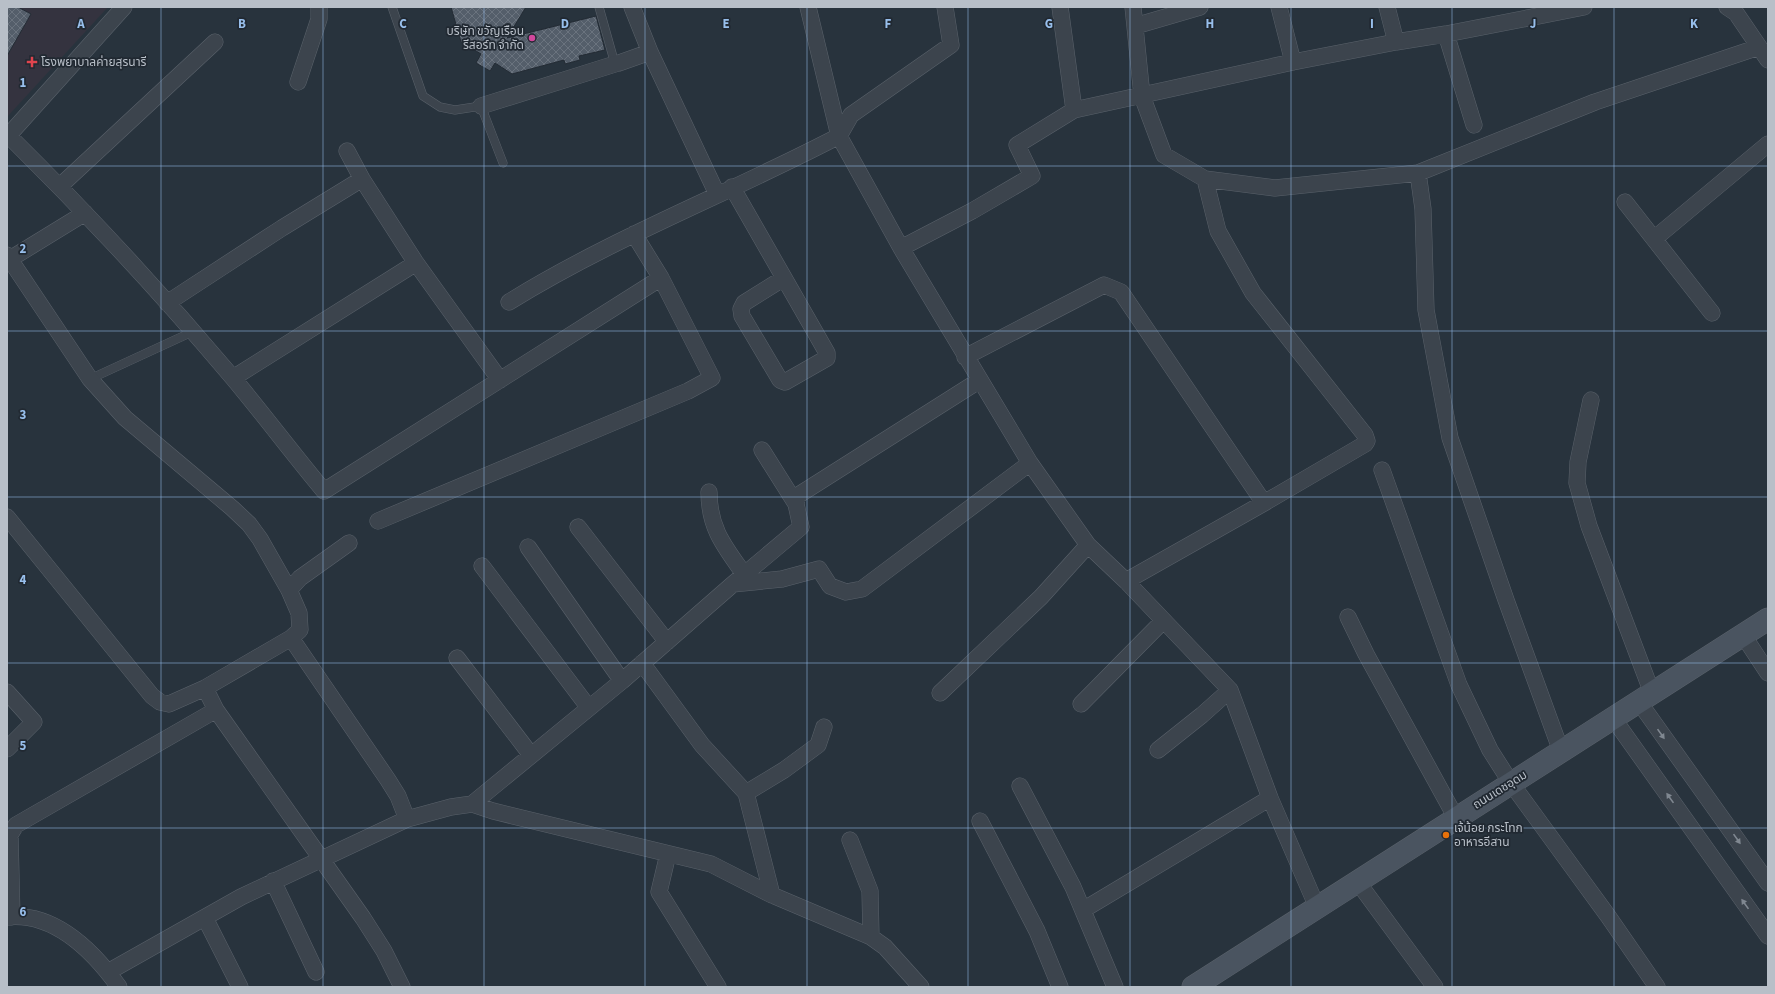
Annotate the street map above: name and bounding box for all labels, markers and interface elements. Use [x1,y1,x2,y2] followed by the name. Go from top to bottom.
[76,15,85,33] text: A
[238,15,246,33] text: B
[399,15,407,33] text: C
[561,15,569,33] text: D
[722,15,730,33] text: E
[885,15,892,33] text: F
[1045,15,1053,33] text: G
[1206,15,1214,33] text: H
[1370,15,1374,33] text: I
[1530,15,1536,33] text: J
[1690,15,1699,33] text: K
[447,23,524,54] place label: บริษัท ขวัญเรือน รีสอร์ท จำกัด
[527,33,537,43] marker: บริษัท ขวัญเรือน รีสอร์ท จำกัด
[41,54,147,71] place label: โรงพยาบาลค่ายสุรนารี
[26,56,38,68] marker: โรงพยาบาลค่ายสุรนารี
[20,74,27,92] text: 1
[20,240,27,258] text: 2
[20,406,27,424] text: 3
[20,571,27,589] text: 4
[1657,728,1665,739] one-way arrow
[20,737,27,755] text: 5
[1470,767,1530,813] street label: ถนนเดชอุดม
[1666,793,1674,804] one-way arrow
[1454,820,1523,851] place label: เจ้น้อย กระโทก อาหารอีสาน
[1441,830,1451,840] marker: เจ้น้อย กระโทก อาหารอีสาน
[1733,834,1741,845] one-way arrow
[1741,899,1749,910] one-way arrow
[20,903,27,921] text: 6

